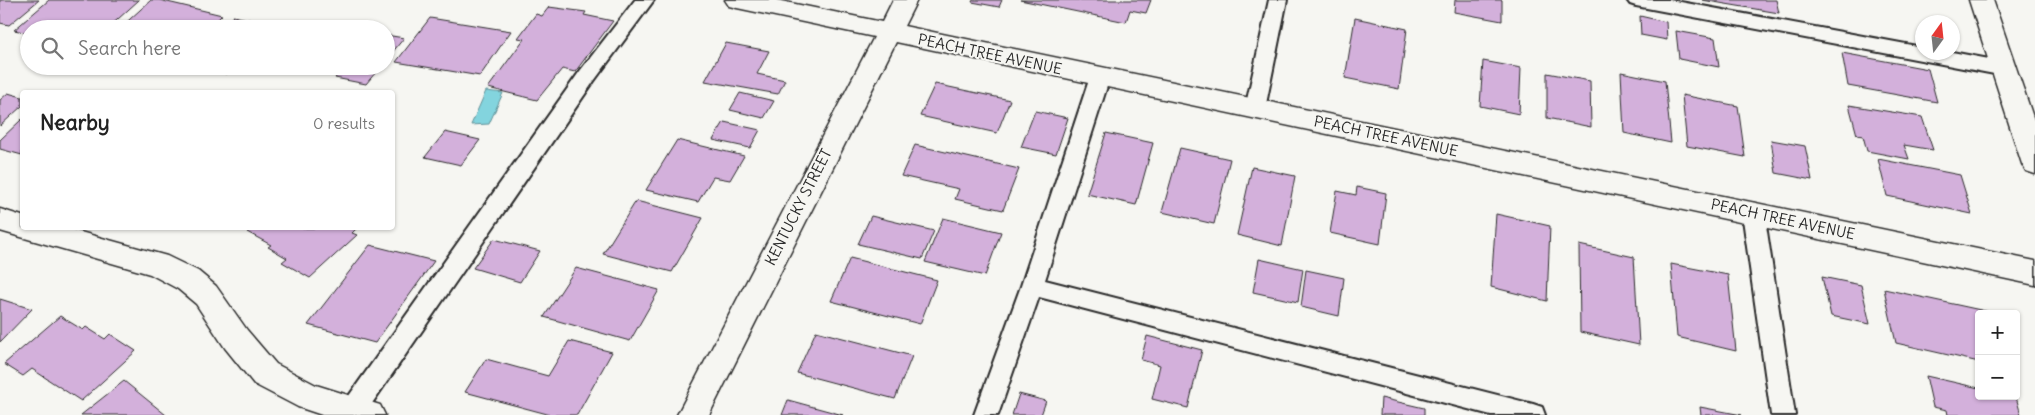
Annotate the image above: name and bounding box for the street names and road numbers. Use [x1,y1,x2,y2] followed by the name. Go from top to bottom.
[916,29,1064,79] street label: PEACH TREE AVENUE
[1312,111,1460,161] street label: PEACH TREE AVENUE
[760,145,836,269] street label: KENTUCKY STREET
[1709,194,1857,244] street label: PEACH TREE AVENUE

